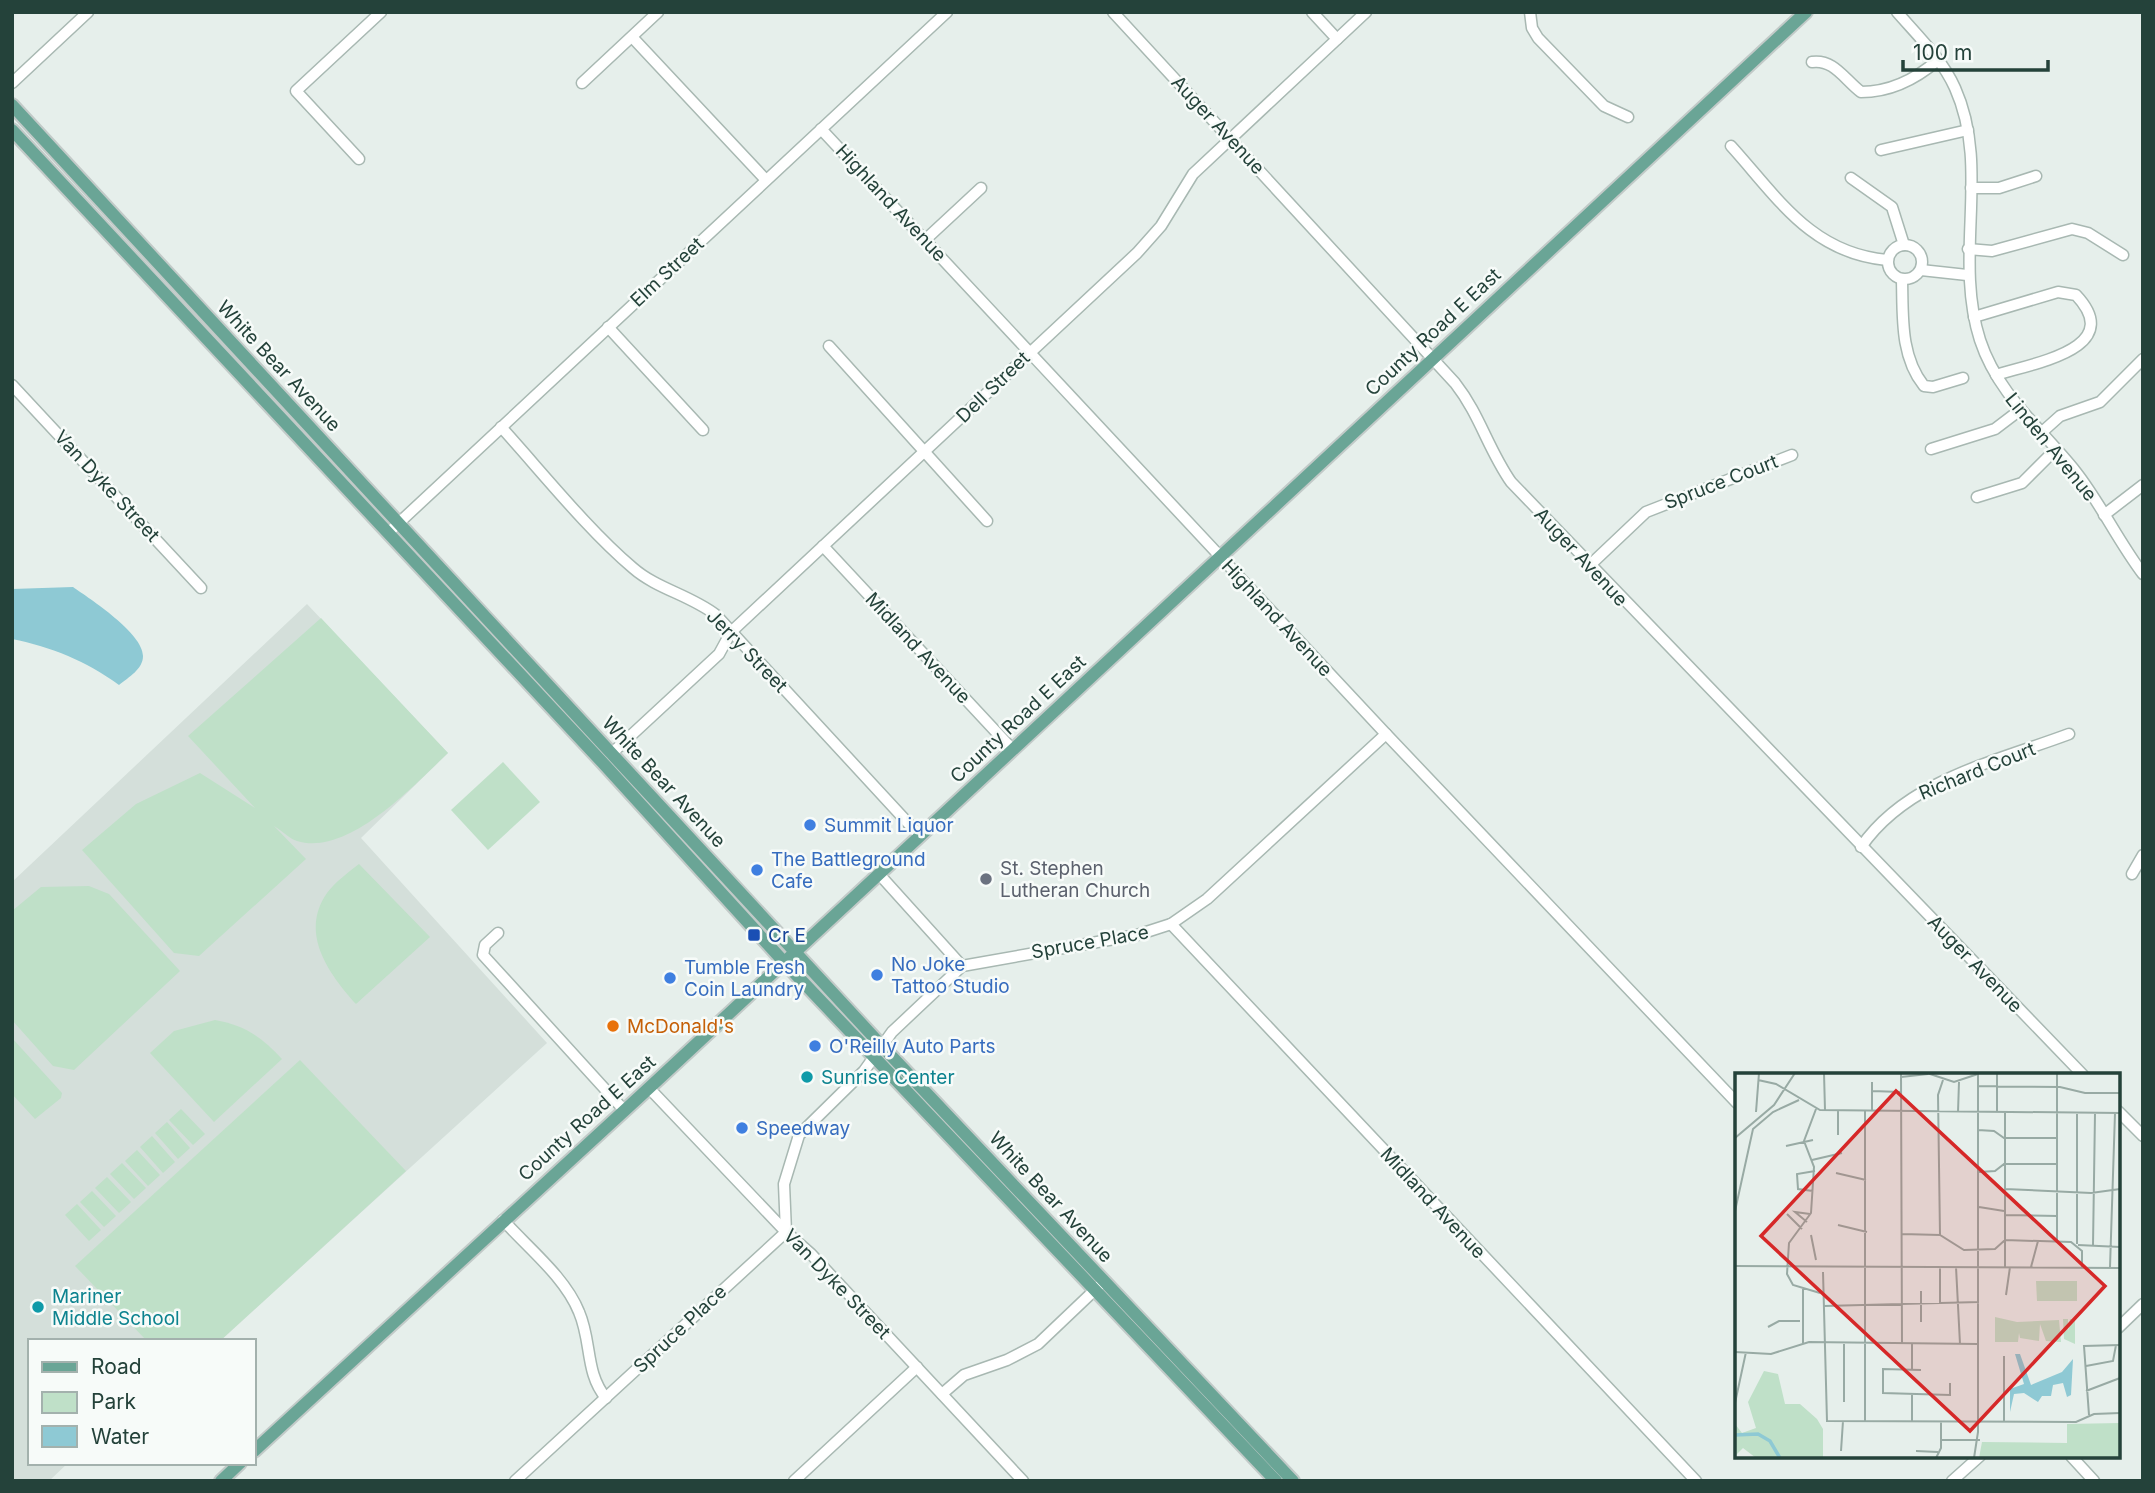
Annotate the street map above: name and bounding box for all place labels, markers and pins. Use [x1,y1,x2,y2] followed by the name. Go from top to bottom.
[824,814,954,837] place label: Summit Liquor
[802,817,818,833] marker: Summit Liquor
[771,848,926,893] place label: The Battleground Cafe
[1000,857,1150,902] place label: St. Stephen Lutheran Church
[749,862,765,878] marker: The Battleground Cafe
[978,871,994,887] marker: St. Stephen Lutheran Church
[768,924,806,947] place label: Cr E
[746,927,762,943] marker: Cr E
[891,953,1010,998] place label: No Joke Tattoo Studio
[684,956,805,1001] place label: Tumble Fresh Coin Laundry
[869,967,885,983] marker: No Joke Tattoo Studio
[662,970,678,986] marker: Tumble Fresh Coin Laundry
[627,1015,734,1038] place label: McDonald's
[605,1018,621,1034] marker: McDonald's
[829,1035,996,1058] place label: O'Reilly Auto Parts
[807,1038,823,1054] marker: O'Reilly Auto Parts
[821,1066,955,1089] place label: Sunrise Center
[799,1069,815,1085] marker: Sunrise Center
[756,1117,851,1140] place label: Speedway
[734,1120,750,1136] marker: Speedway
[52,1285,180,1330] place label: Mariner Middle School
[30,1299,46,1315] marker: Mariner Middle School

